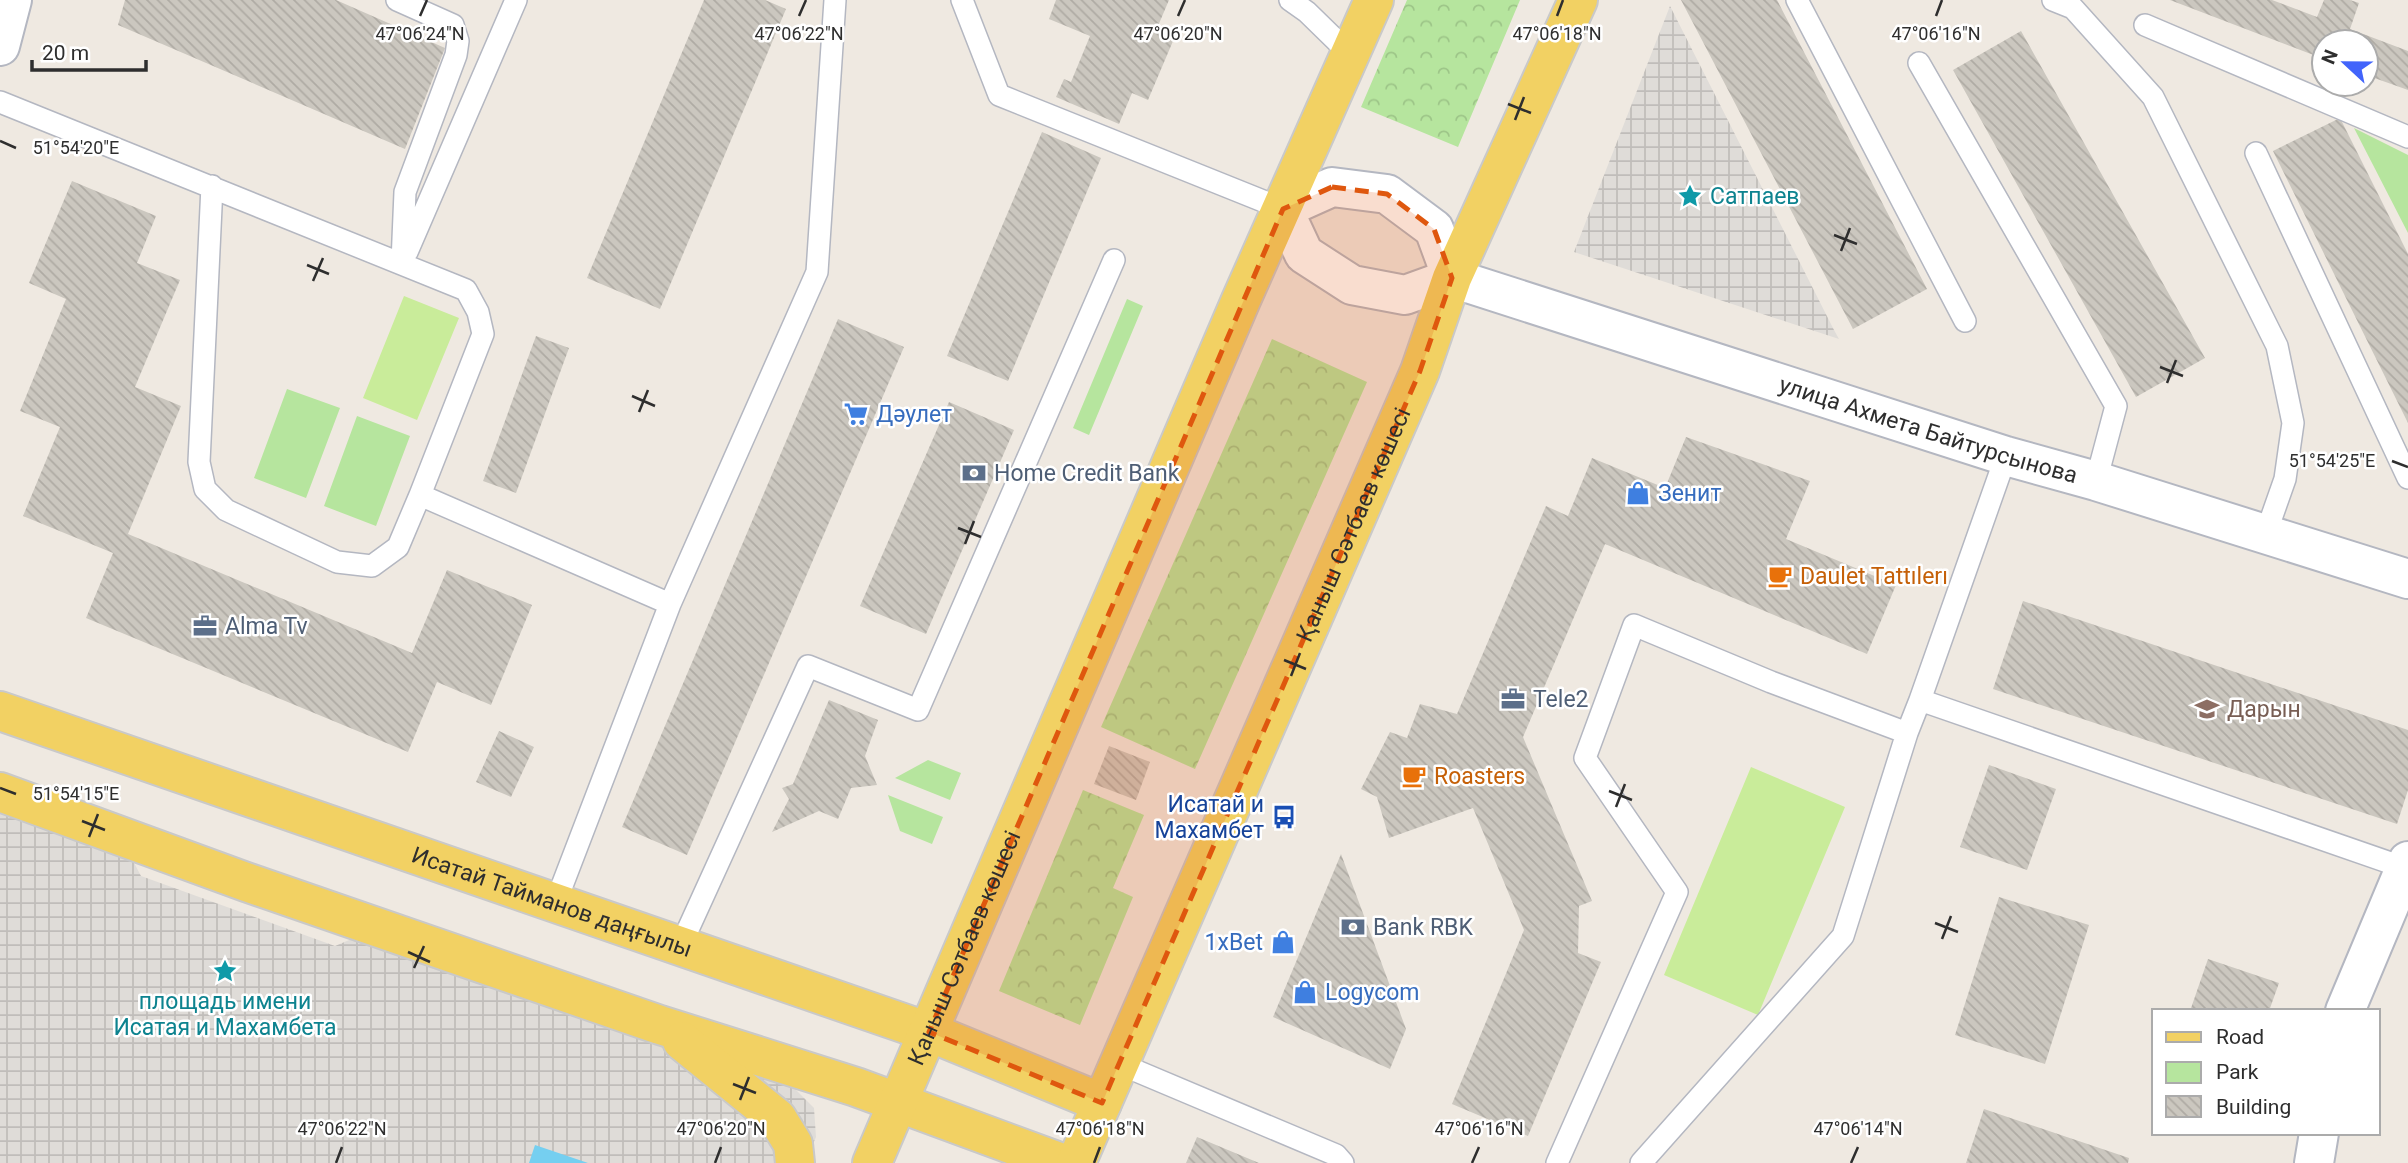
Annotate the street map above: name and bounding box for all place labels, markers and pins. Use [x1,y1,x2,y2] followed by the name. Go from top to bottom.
[1676,182,1704,210] place icon: Сатпаев
[1710,183,1800,210] place label: Сатпаев
[842,400,870,428] supermarket icon: Дәулет
[876,401,952,428] place label: Дәулет
[960,459,988,487] bank icon: Home Credit Bank
[994,460,1180,487] place label: Home Credit Bank
[1624,479,1652,507] shop icon: Зенит
[1658,480,1721,507] place label: Зенит
[1766,562,1794,590] cafe icon: Daulet Tattılerı
[1800,563,1948,590] place label: Daulet Tattılerı
[191,612,219,640] office icon: Alma Tv
[225,613,308,640] place label: Alma Tv
[1499,685,1527,713] office icon: Tele2
[1533,686,1589,713] place label: Tele2
[2193,695,2221,723] school or university icon: Дарын
[2227,696,2301,723] place label: Дарын
[1400,762,1428,790] cafe icon: Roasters
[1434,763,1525,790] place label: Roasters
[1155,791,1264,844] place label: Исатай и Махамбет
[1270,803,1298,831] bus stop icon: Исатай и Махамбет
[1339,913,1367,941] bank icon: Bank RBK
[1373,914,1473,941] place label: Bank RBK
[1269,928,1297,956] shop icon: 1xBet
[1205,929,1263,956] place label: 1xBet
[211,957,239,985] place icon: площадь имени Исатая и Махамбета
[1291,978,1319,1006] shop icon: Logycom
[1325,979,1419,1006] place label: Logycom
[113,988,337,1041] place label: площадь имени Исатая и Махамбета

